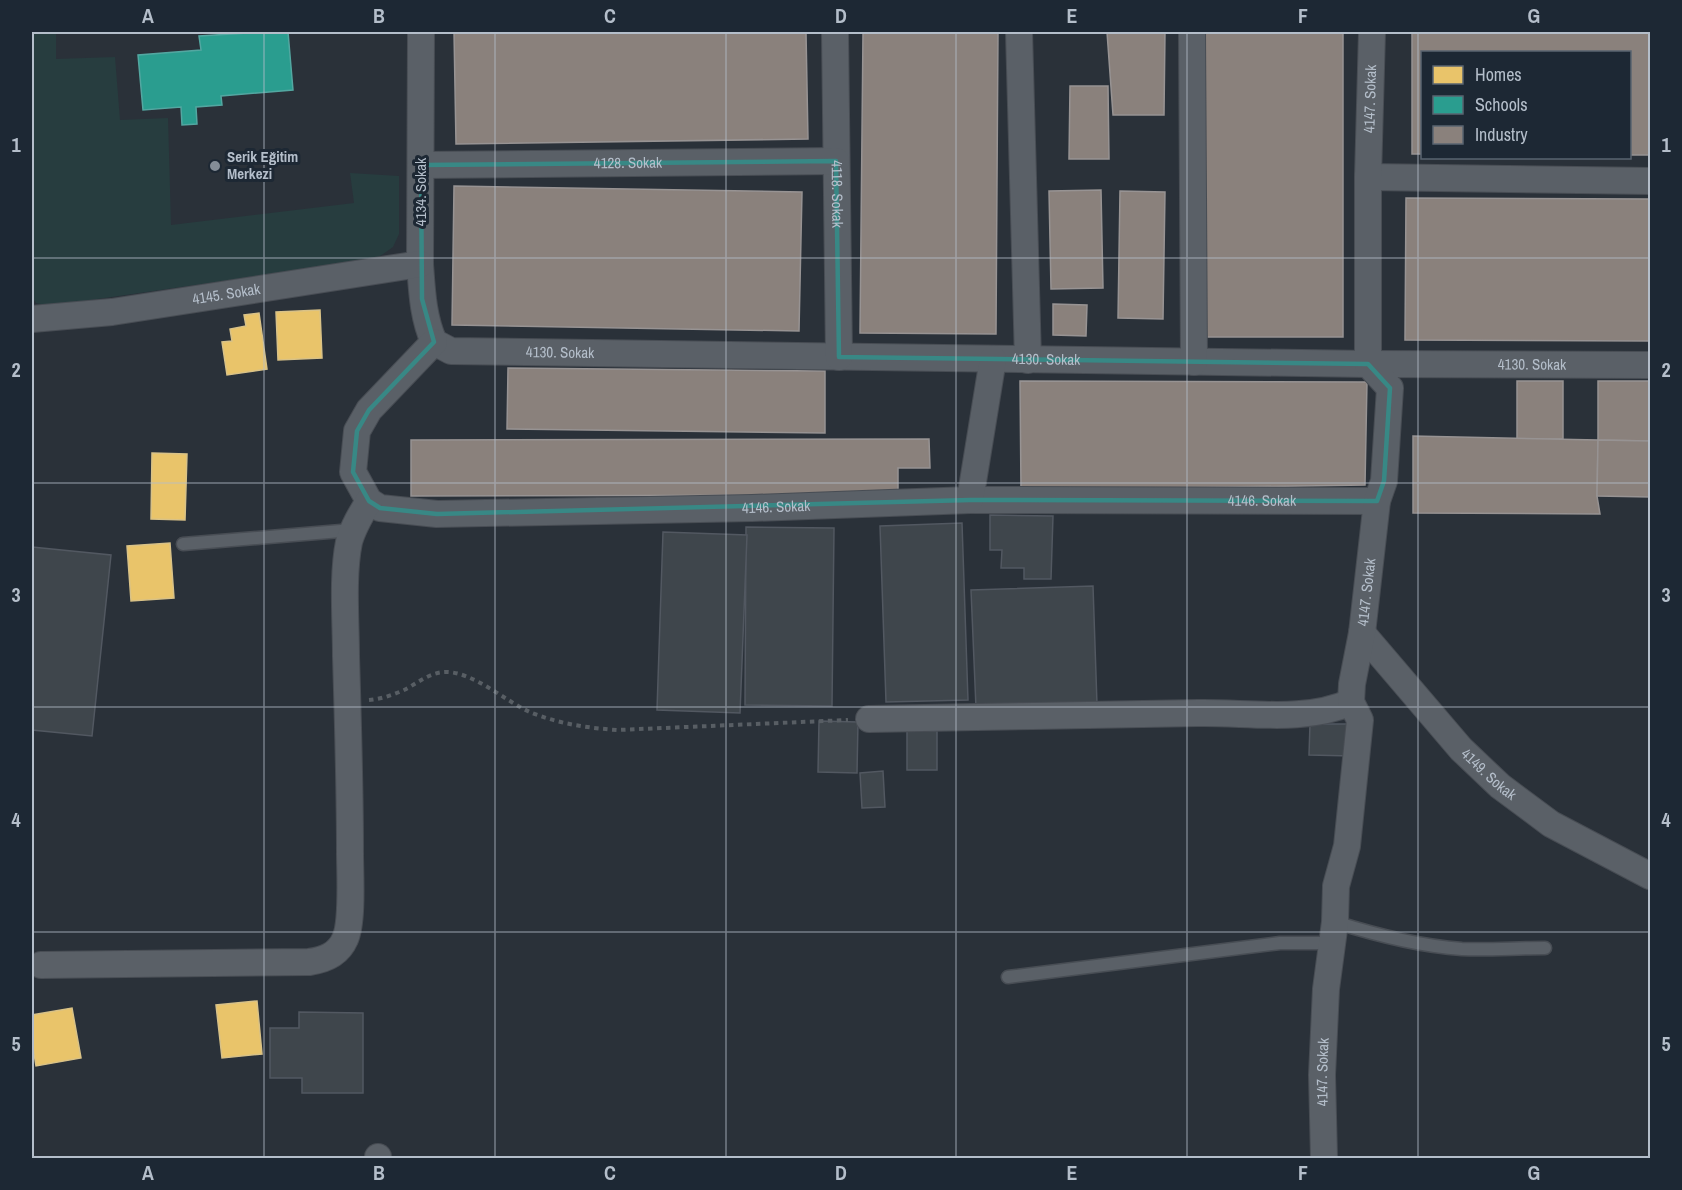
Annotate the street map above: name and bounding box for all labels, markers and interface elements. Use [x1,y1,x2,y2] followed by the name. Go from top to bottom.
[142,2,154,29] text: A
[373,2,385,29] text: B
[604,2,616,29] text: C
[835,2,847,29] text: D
[1067,2,1078,29] text: E
[1298,2,1308,29] text: F
[1528,2,1540,29] text: G
[1421,51,1631,159] legend
[1475,62,1522,87] text: Homes
[1358,63,1381,133] street label: 4147. Sokak
[1475,92,1528,117] text: Schools
[1475,122,1528,147] text: Industry
[11,131,21,158] text: 1
[1661,131,1671,158] text: 1
[227,146,298,184] place label: Serik Eğitim Merkezi
[594,152,663,173] street label: 4128. Sokak
[410,157,431,226] street label: 4134. Sokak
[208,159,222,173] marker: Serik Eğitim Merkezi
[827,160,848,229] street label: 4118. Sokak
[191,278,262,309] street label: 4145. Sokak
[526,341,595,363] street label: 4130. Sokak
[1012,348,1081,370] street label: 4130. Sokak
[1498,353,1567,375] street label: 4130. Sokak
[11,356,21,383] text: 2
[1661,356,1671,383] text: 2
[1228,490,1297,511] street label: 4146. Sokak
[742,495,811,518] street label: 4146. Sokak
[1352,556,1381,627] street label: 4147. Sokak
[11,581,21,608] text: 3
[1661,581,1671,608] text: 3
[1456,743,1522,805] street label: 4149. Sokak
[11,806,21,833] text: 4
[1661,806,1671,833] text: 4
[11,1030,21,1057] text: 5
[1661,1030,1671,1057] text: 5
[1311,1036,1334,1106] street label: 4147. Sokak
[142,1159,154,1186] text: A
[373,1159,385,1186] text: B
[604,1159,616,1186] text: C
[835,1159,847,1186] text: D
[1067,1159,1078,1186] text: E
[1298,1159,1308,1186] text: F
[1528,1159,1540,1186] text: G

